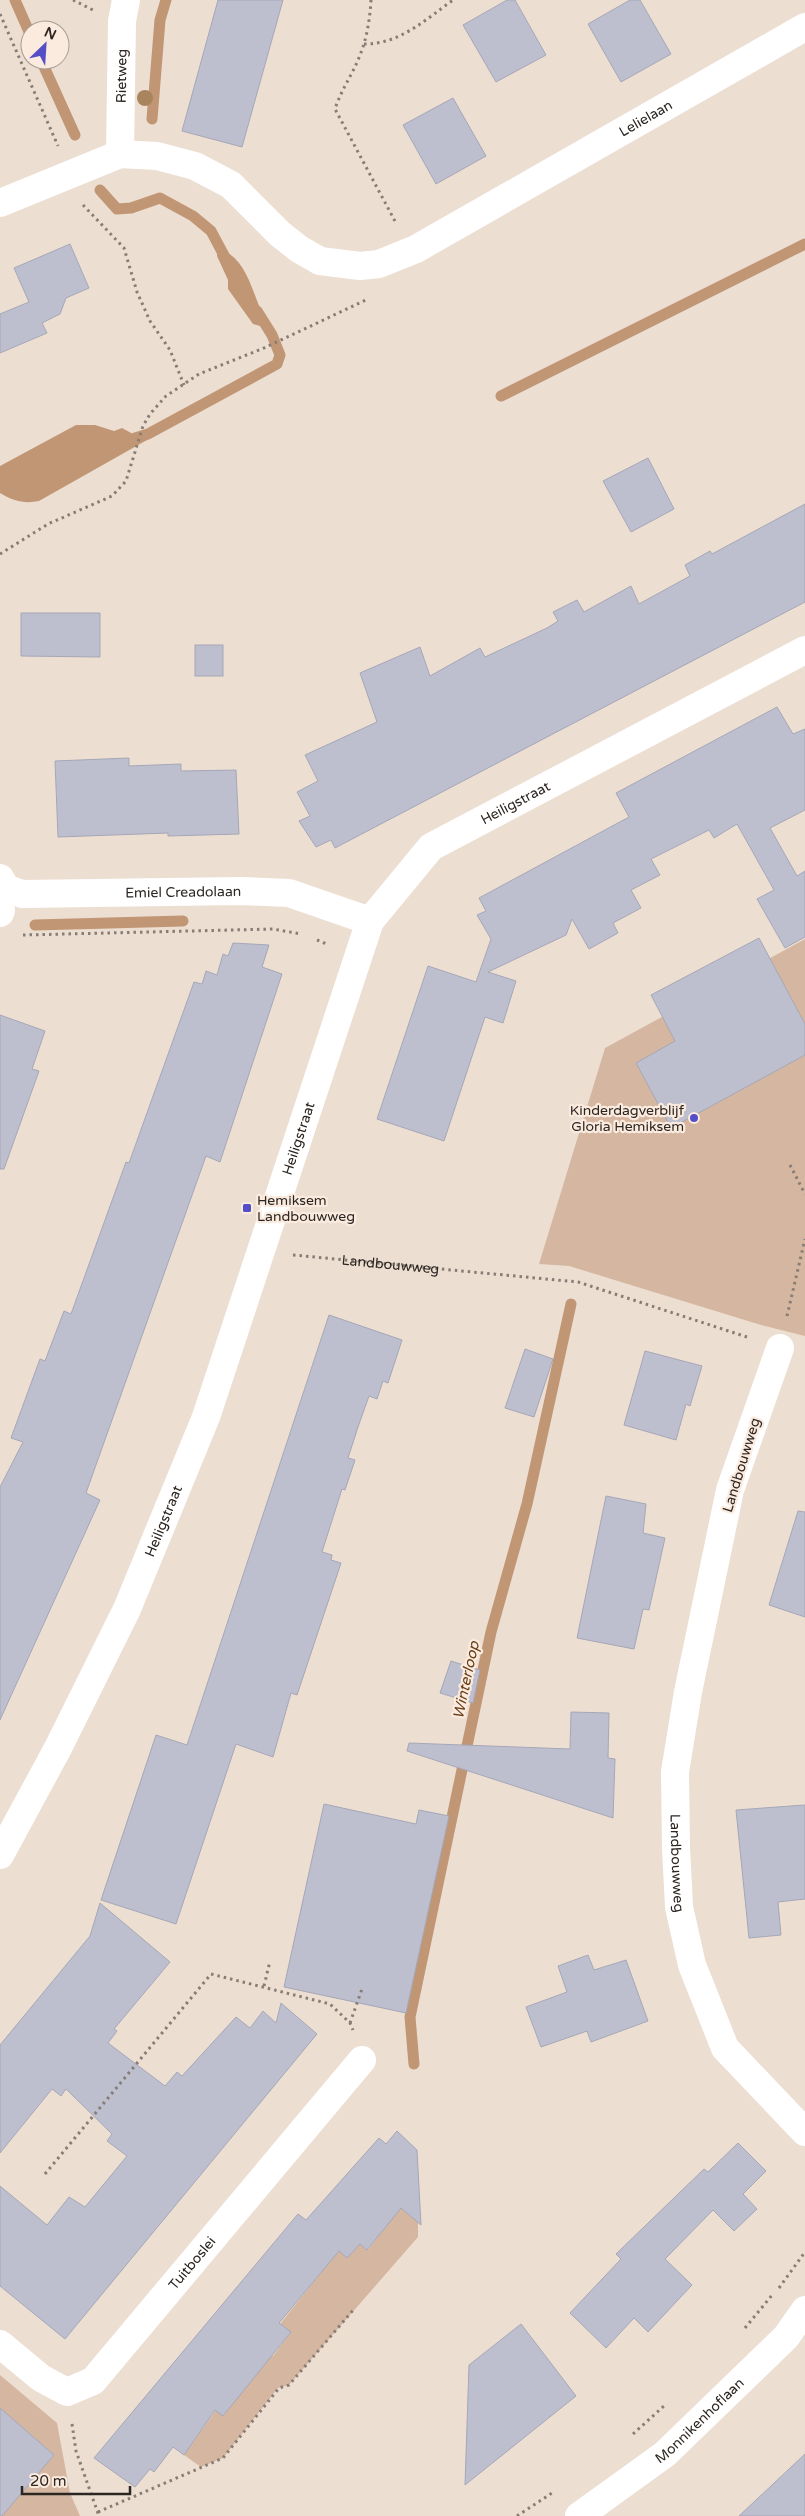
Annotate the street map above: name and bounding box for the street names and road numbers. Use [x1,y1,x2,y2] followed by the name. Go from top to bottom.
[113,49,131,103] street label: Rietweg
[616,96,676,140] street label: Lelielaan
[478,778,554,828] street label: Heiligstraat
[125,883,241,902] street label: Emiel Creadolaan
[279,1099,319,1177] street label: Heiligstraat
[341,1252,440,1278] street label: Landbouwweg
[719,1416,764,1514] street label: Landbouwweg
[141,1482,186,1560] street label: Heiligstraat
[667,1814,688,1914] street label: Landbouwweg
[165,2233,219,2293] street label: Tuitboslei
[652,2374,748,2467] street label: Monnikenhoflaan

